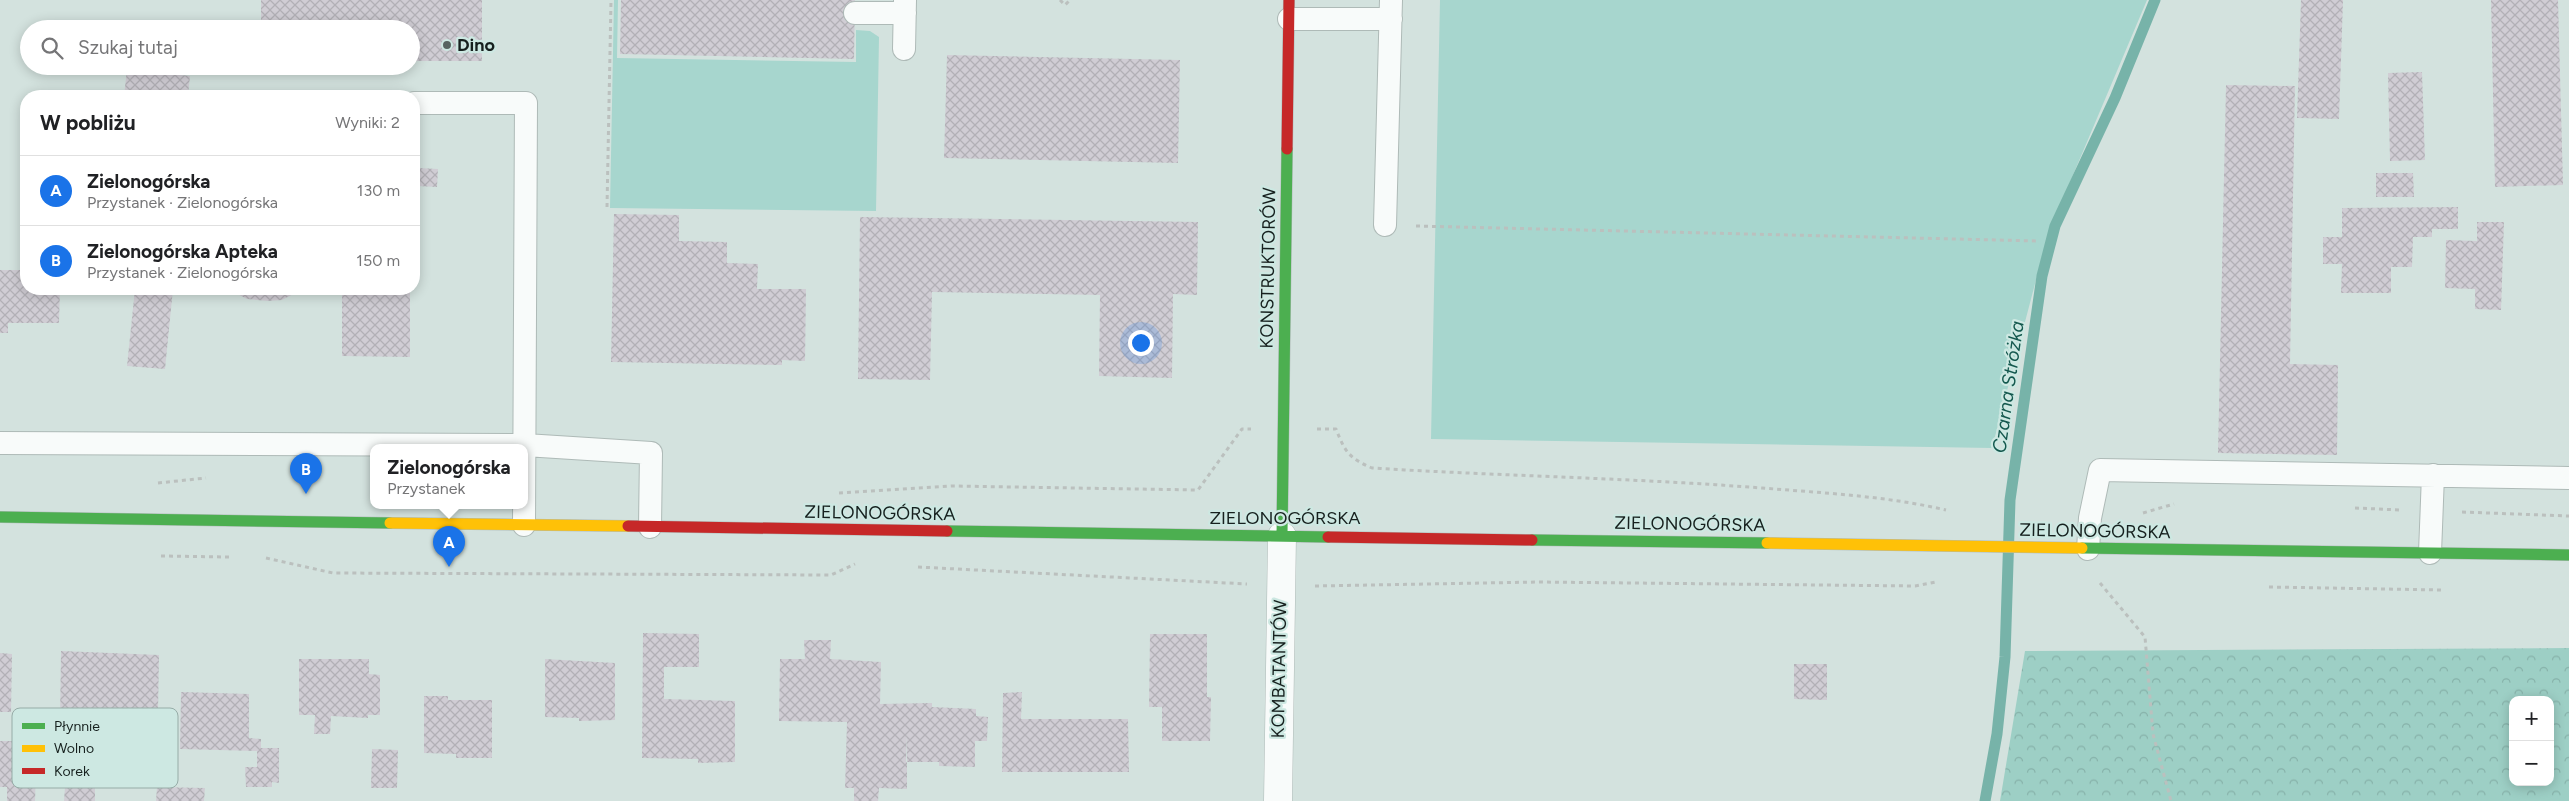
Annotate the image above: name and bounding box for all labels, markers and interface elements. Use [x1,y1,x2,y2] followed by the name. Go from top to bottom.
[20,20,420,75] search box
[38,34,66,62] icon: search
[457,34,495,56] place label: Dino
[78,36,178,59] text: Szukaj tutaj
[441,39,453,51] marker: Dino
[40,110,136,135] text: W pobliżu
[335,113,400,132] text: Wyniki: 2
[87,170,210,193] text: Zielonogórska
[50,181,62,200] text: A
[357,181,400,200] text: 130 m
[1256,187,1280,349] street label: KONSTRUKTORÓW
[87,193,278,212] text: Przystanek · Zielonogórska
[87,240,278,263] text: Zielonogórska Apteka
[51,251,61,270] text: B
[356,251,400,270] text: 150 m
[87,263,278,282] text: Przystanek · Zielonogórska
[1987,319,2029,455] water label: Czarna Stróżka
[1128,330,1154,356] your location
[370,444,528,509] popup
[290,453,322,494] pin: B
[387,456,511,479] text: Zielonogórska
[387,479,465,498] text: Przystanek
[804,501,956,525] street label: ZIELONOGÓRSKA
[1209,507,1361,529] street label: ZIELONOGÓRSKA
[1614,512,1766,536] street label: ZIELONOGÓRSKA
[2019,519,2171,543] street label: ZIELONOGÓRSKA
[433,526,465,567] pin: A
[1267,599,1291,739] street label: KOMBATANTÓW
[2509,696,2554,786] map controls
[2509,696,2554,741] button: +
[12,708,178,788] legend
[54,718,100,735] text: Płynnie
[54,740,94,757] text: Wolno
[2509,741,2554,786] button: −
[54,763,90,780] text: Korek

